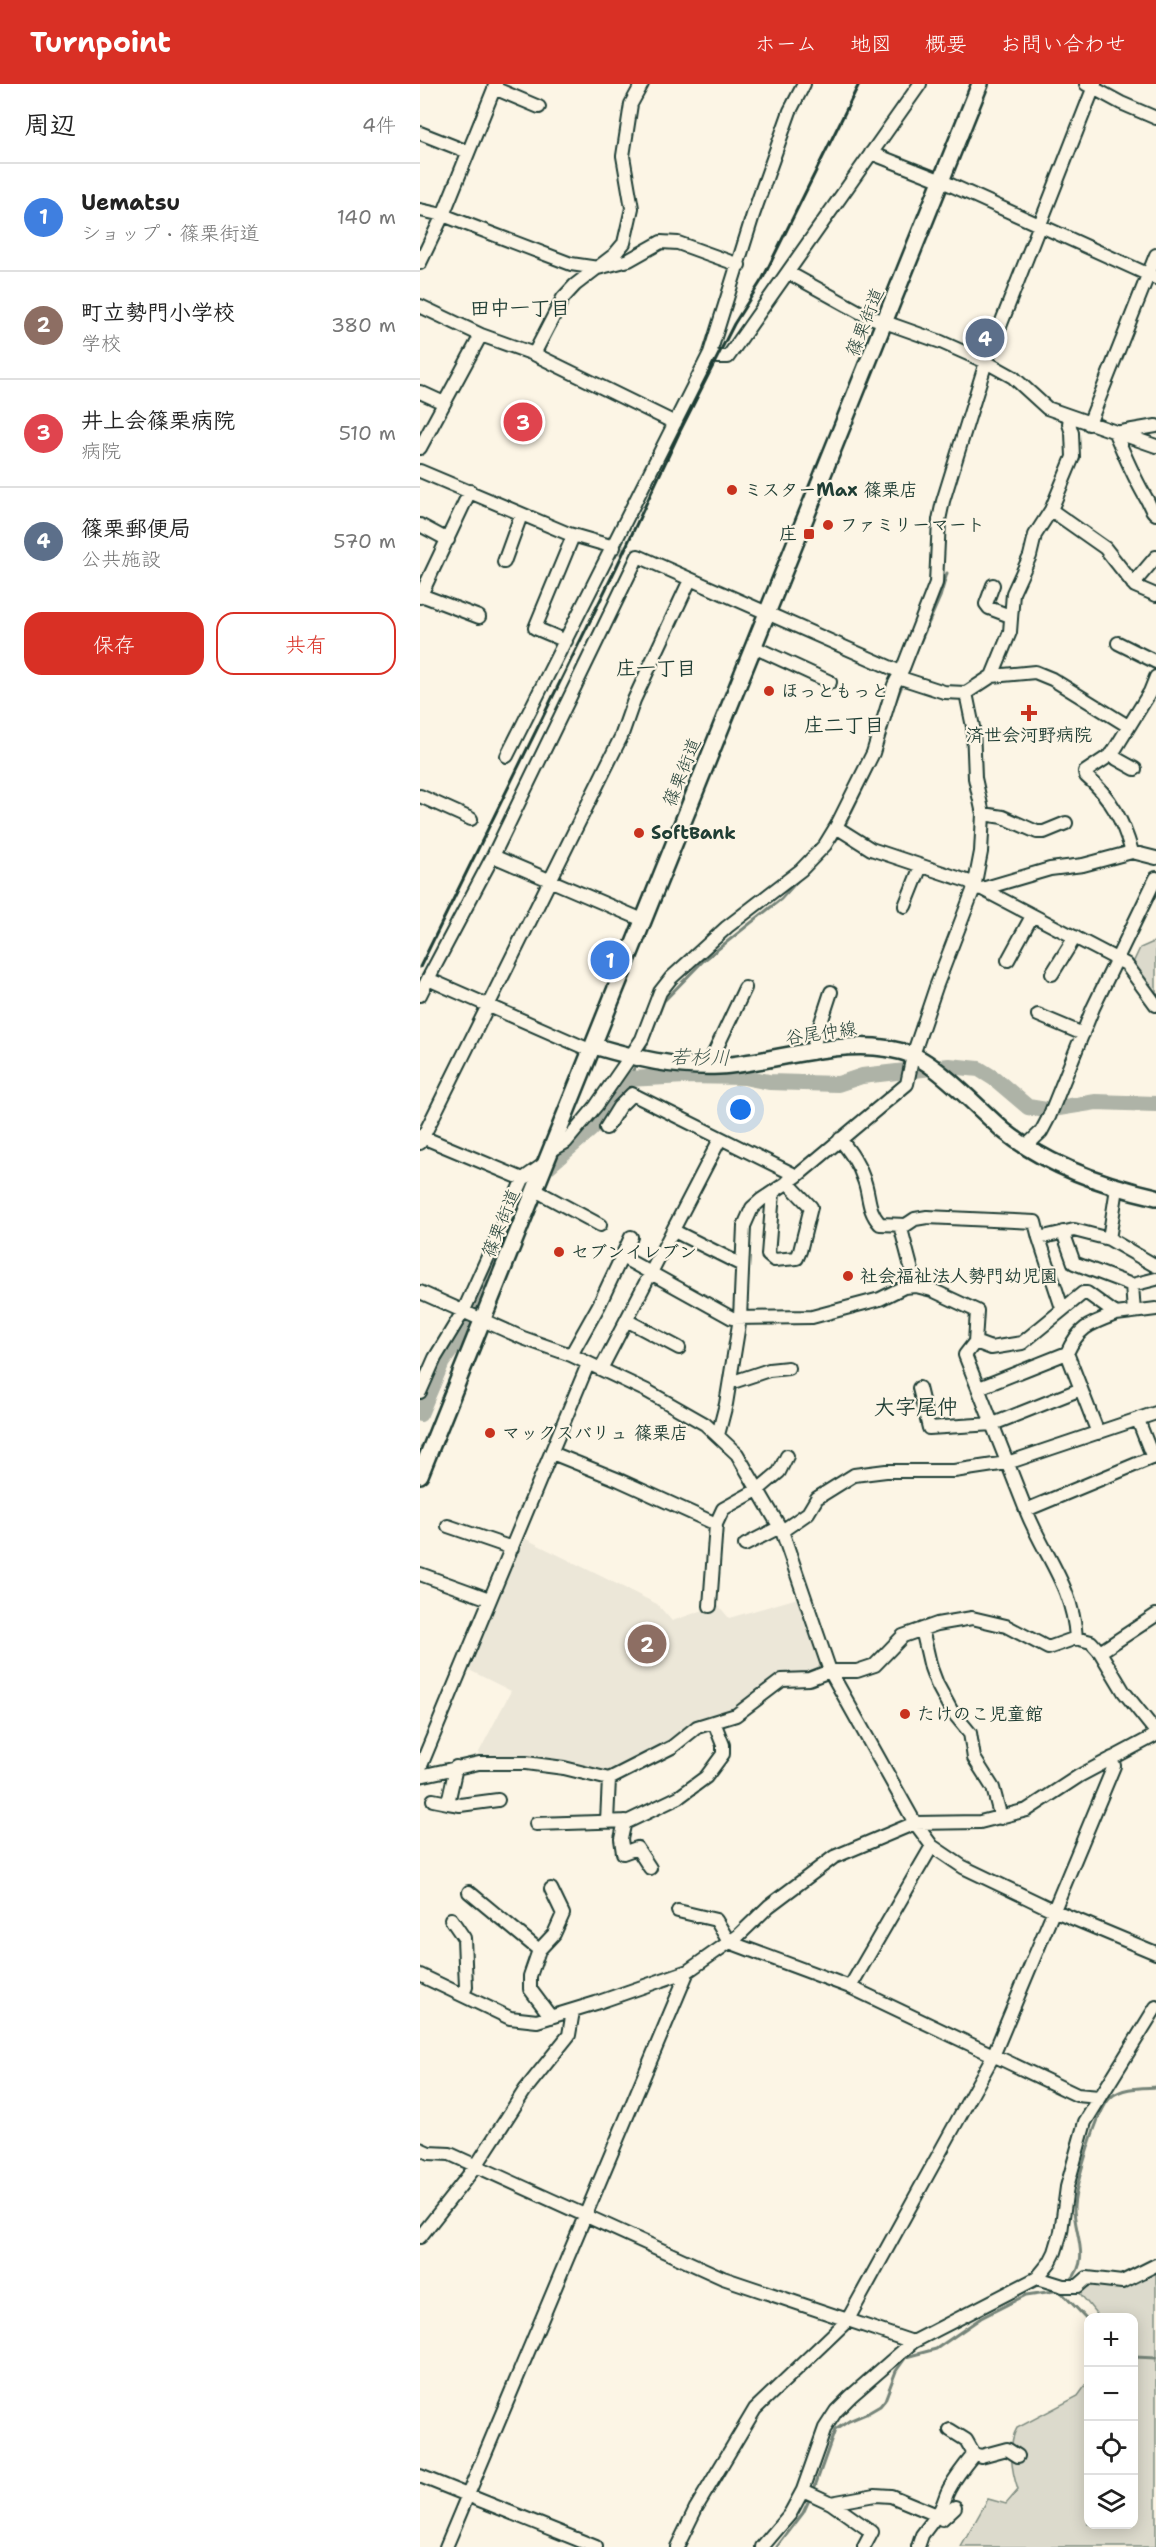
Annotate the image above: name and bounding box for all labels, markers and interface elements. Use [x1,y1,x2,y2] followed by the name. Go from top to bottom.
[30,23,171,61] text: Turnpoint
[755,30,817,58] text: ホーム
[850,30,892,58] text: 地図
[925,30,967,58] text: 概要
[1000,30,1126,58] text: お問い合わせ
[24,107,76,142] text: 周辺
[362,112,396,138] text: 4件
[81,188,180,217] text: Uematsu
[39,204,48,230] text: 1
[337,204,396,230] text: 140 m
[81,220,259,246] text: ショップ · 篠栗街道
[840,284,890,360] street label: 篠栗街道
[470,295,570,321] district label: 田中一丁目
[81,298,235,327] text: 町立勢門小学校
[37,312,51,338] text: 2
[331,312,396,338] text: 380 m
[966,316,1004,360] pin: 4
[81,330,121,356] text: 学校
[504,400,542,444] pin: 3
[81,406,235,435] text: 井上会篠栗病院
[37,420,51,446] text: 3
[339,420,396,446] text: 510 m
[81,438,121,464] text: 病院
[744,478,918,502] place label: ミスターMax 篠栗店
[725,483,739,497] marker: ミスターMax 篠栗店
[840,513,985,537] place label: ファミリーマート
[81,514,191,543] text: 篠栗郵便局
[821,518,835,532] marker: ファミリーマート
[779,522,797,546] place label: 庄
[802,527,816,541] marker: 庄
[37,528,51,554] text: 4
[333,528,396,554] text: 570 m
[81,546,161,572] text: 公共施設
[24,612,204,675] button: 保存
[216,612,396,675] button: 共有
[616,655,696,681] district label: 庄一丁目
[781,679,889,703] place label: ほっともっと
[762,684,776,698] marker: ほっともっと
[1020,704,1038,722] marker: 済世会河野病院
[804,712,884,738] district label: 庄二丁目
[966,723,1092,747] place label: 済世会河野病院
[657,734,707,810] street label: 篠栗街道
[651,821,736,845] place label: SoftBank
[632,826,646,840] marker: SoftBank
[590,938,630,982] pin: 1
[784,1016,858,1050] street label: 谷尾仲線
[670,1043,730,1071] water label: 若杉川
[726,1095,755,1124] your location
[476,1185,526,1261] street label: 篠栗街道
[571,1240,697,1264] place label: セブンイレブン
[552,1245,566,1259] marker: セブンイレブン
[860,1264,1058,1288] place label: 社会福祉法人勢門幼児園
[841,1269,855,1283] marker: 社会福祉法人勢門幼児園
[874,1393,958,1421] district label: 大字尾仲
[502,1421,688,1445] place label: マックスバリュ 篠栗店
[483,1426,497,1440] marker: マックスバリュ 篠栗店
[628,1622,666,1666] pin: 2
[917,1702,1043,1726] place label: たけのこ児童館
[898,1707,912,1721] marker: たけのこ児童館
[1084,2313,1138,2529] map controls
[1084,2313,1138,2367] button: +
[1084,2367,1138,2421] button: −
[1084,2421,1138,2475] button: locate
[1084,2475,1138,2529] button: layers

